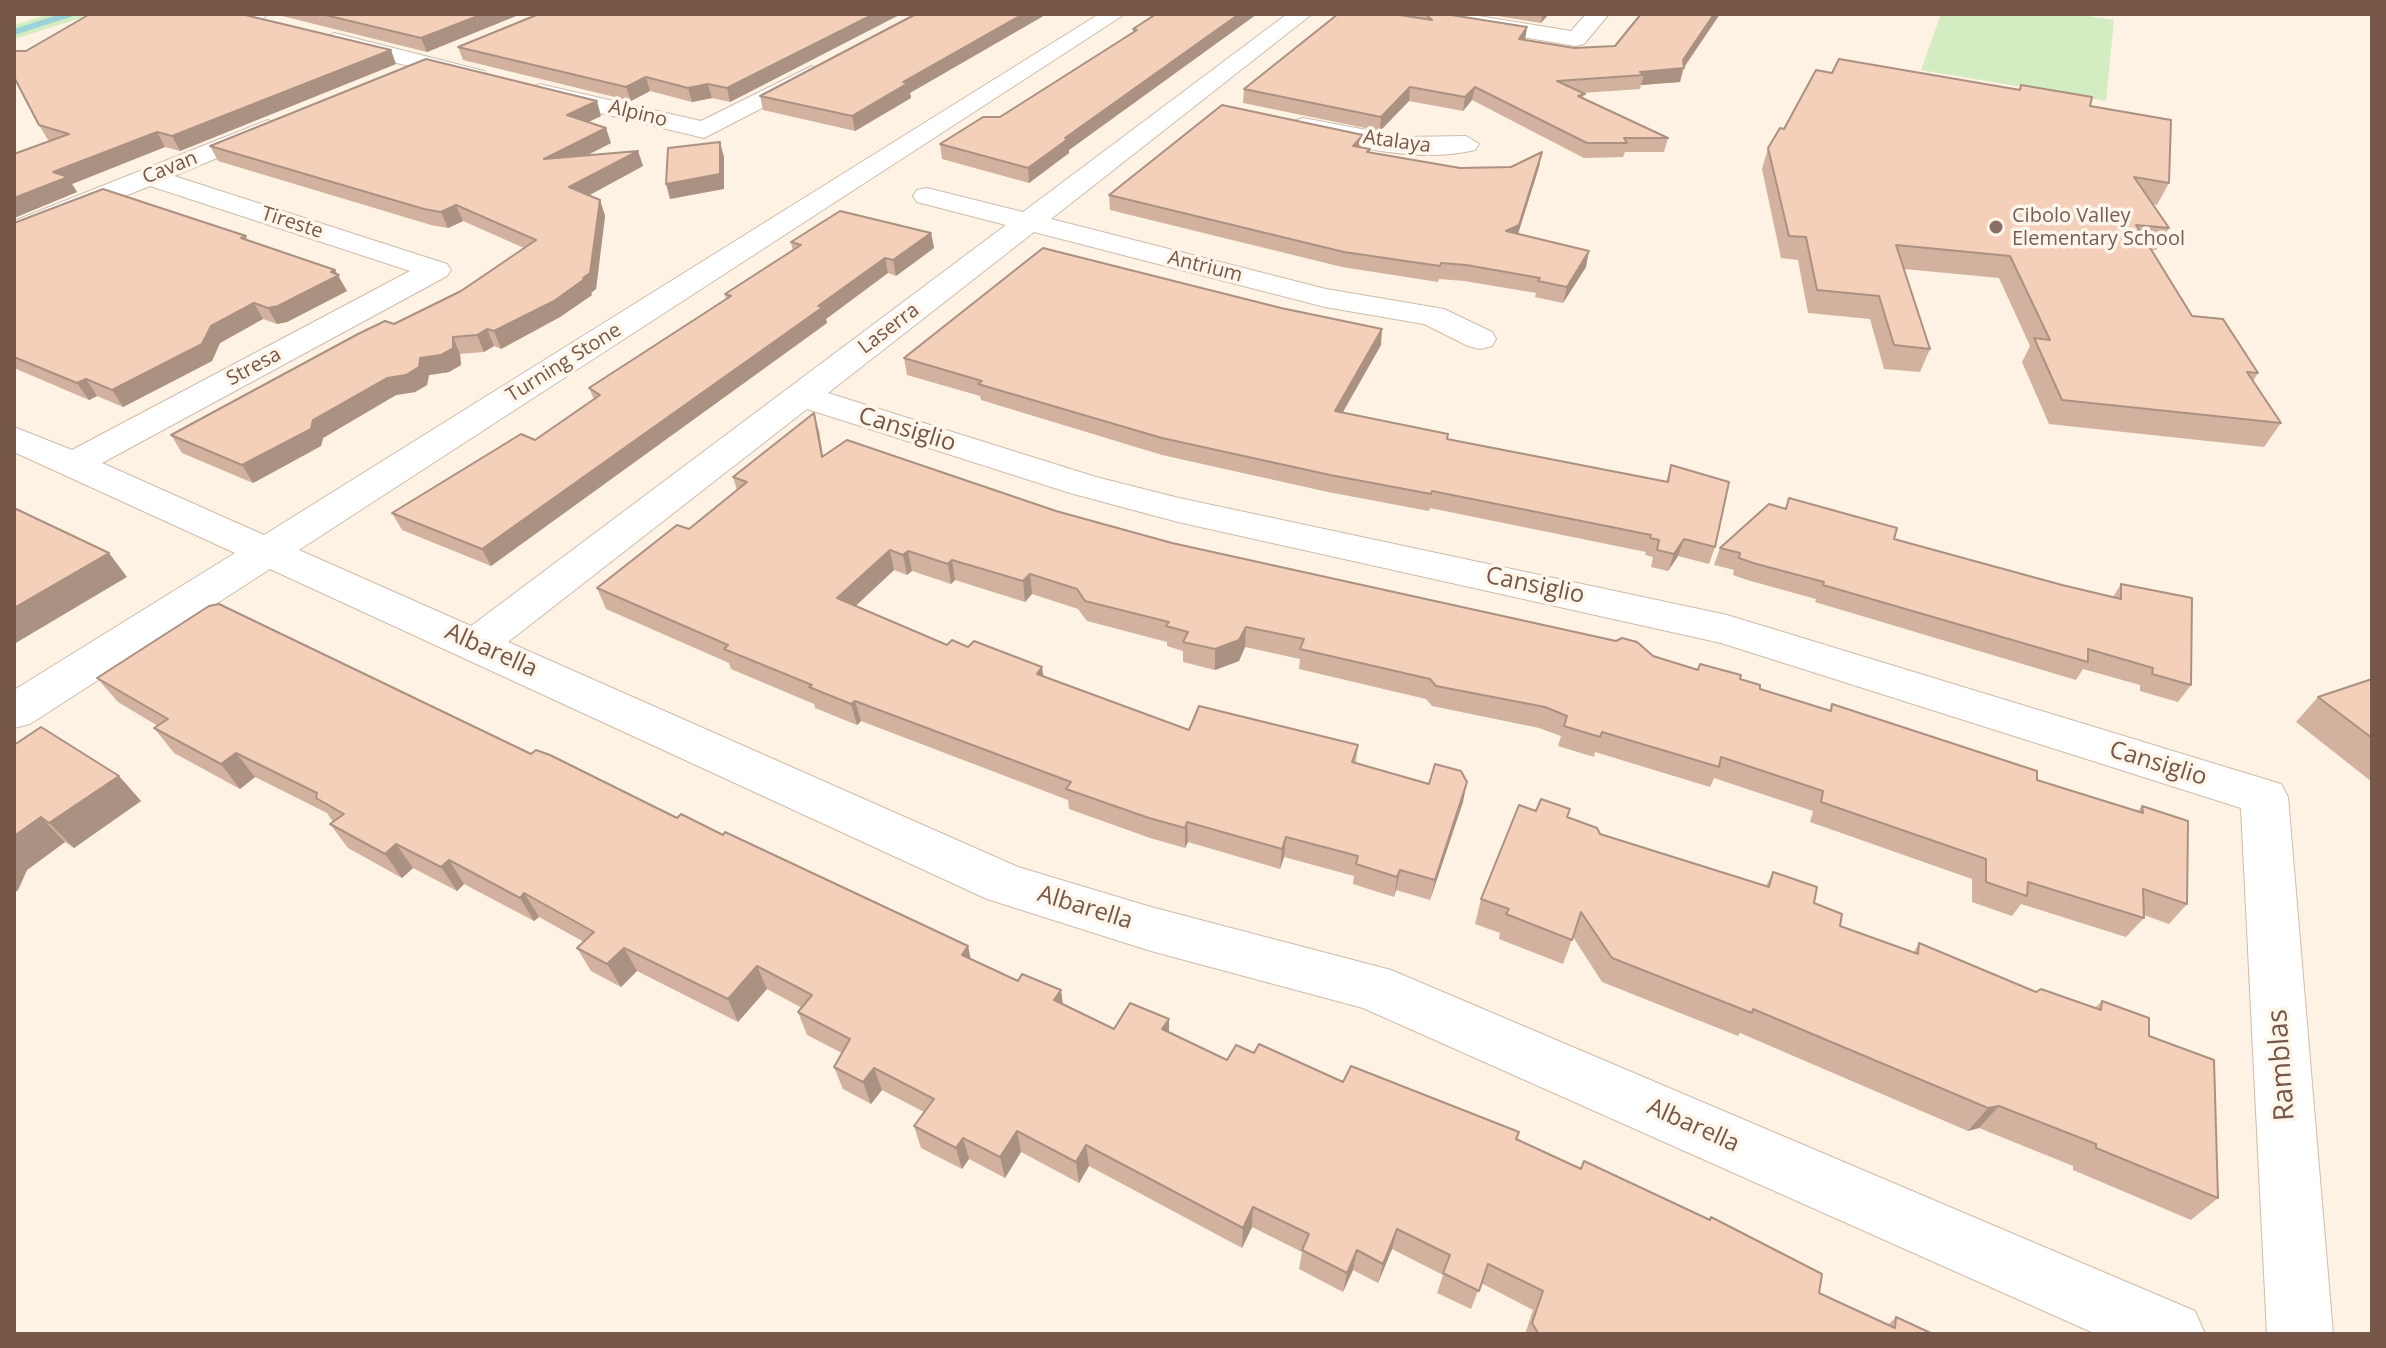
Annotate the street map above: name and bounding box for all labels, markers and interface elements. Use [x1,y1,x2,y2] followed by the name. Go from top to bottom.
[606,95,670,133] street label: Alpino
[1362,125,1432,159] street label: Atalaya
[139,146,201,190] street label: Cavan
[258,202,326,244] street label: Tireste
[2012,204,2185,251] place label: Cibolo Valley Elementary School
[1987,218,2005,236] marker: Cibolo Valley Elementary School
[1165,246,1245,288] street label: Antrium
[854,298,924,360] street label: Laserra
[502,318,626,408] street label: Turning Stone
[223,343,285,391] street label: Stresa
[855,402,959,458] street label: Cansiglio
[1483,561,1587,611] street label: Cansiglio
[440,618,542,684] street label: Albarella
[2106,736,2210,792] street label: Cansiglio
[1034,880,1136,936] street label: Albarella
[2261,1008,2303,1122] street label: Ramblas
[1642,1093,1744,1159] street label: Albarella

